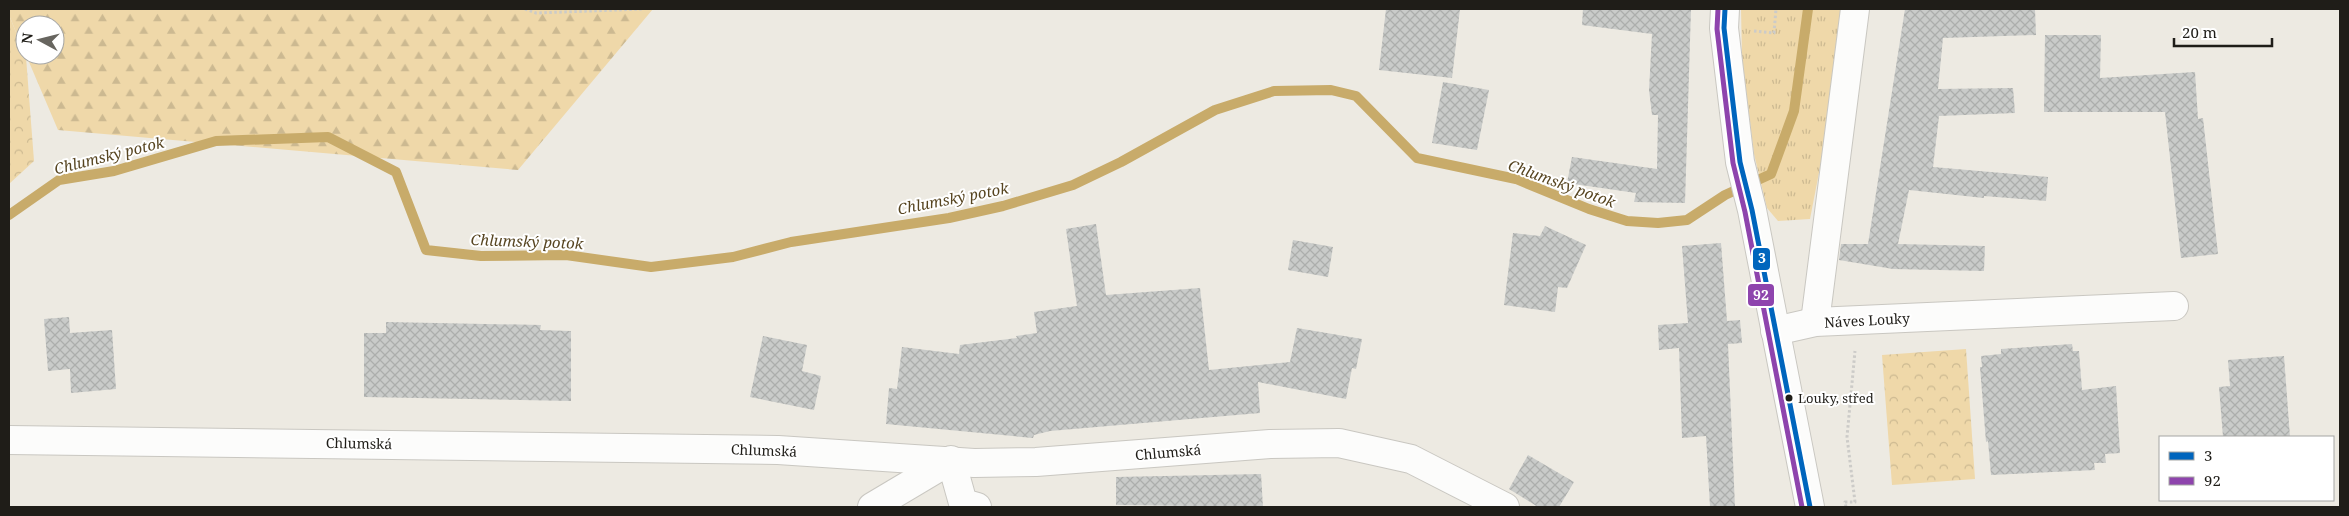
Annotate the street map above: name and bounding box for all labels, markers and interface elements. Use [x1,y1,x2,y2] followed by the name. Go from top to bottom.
[15,15,65,65] north arrow
[2174,15,2272,47] scale bar
[2182,22,2217,42] text: 20 m
[16,32,37,45] text: N
[52,132,167,178] water label: Chlumský potok
[1506,154,1619,212] water label: Chlumský potok
[896,177,1011,219] water label: Chlumský potok
[470,229,584,253] water label: Chlumský potok
[1752,247,1771,271] line badge: 3
[1758,248,1766,267] text: 3
[1747,283,1775,307] line badge: 92
[1753,285,1769,304] text: 92
[1824,308,1910,332] street label: Náves Louky
[1798,389,1874,407] place label: Louky, střed
[1784,393,1794,403] marker: Louky, střed
[326,433,392,453] street label: Chlumská
[2159,436,2334,501] legend
[731,439,798,461] street label: Chlumská
[1134,440,1202,464] street label: Chlumská
[2204,445,2212,465] text: 3
[2204,470,2221,490] text: 92

